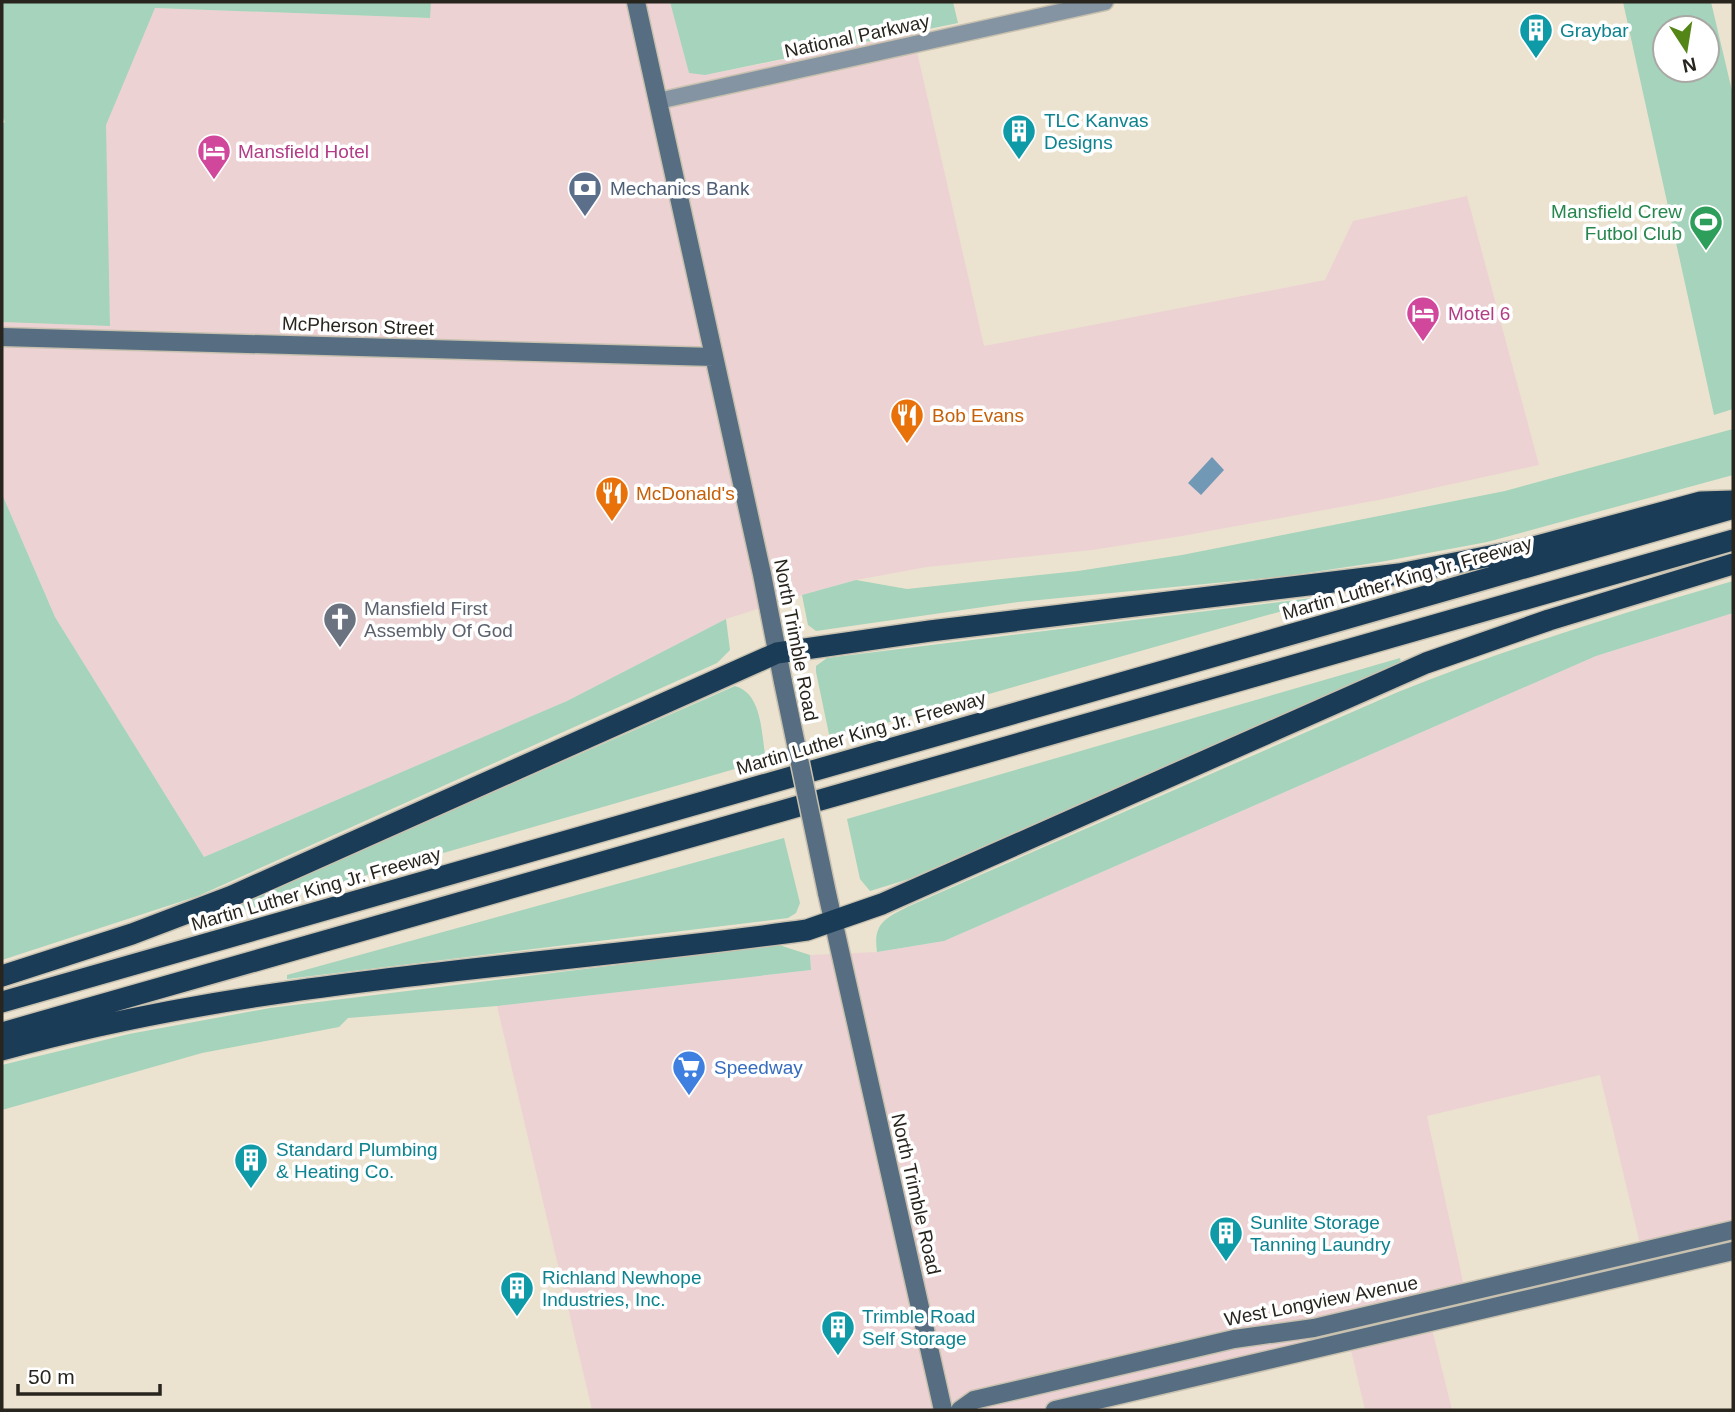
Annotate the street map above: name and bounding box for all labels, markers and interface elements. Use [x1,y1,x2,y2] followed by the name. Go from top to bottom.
[783,10,932,62] street label: National Parkway
[1517,11,1555,60] building icon: Graybar
[1651,14,1721,84] north arrow
[1560,20,1629,41] place label: Graybar
[1681,53,1698,77] text: N
[1044,110,1149,153] place label: TLC Kanvas Designs
[1000,112,1038,161] building icon: TLC Kanvas Designs
[195,132,233,181] hotel icon: Mansfield Hotel
[238,141,369,162] place label: Mansfield Hotel
[566,169,604,218] bank icon: Mechanics Bank
[610,178,750,199] place label: Mechanics Bank
[1551,201,1682,244] place label: Mansfield Crew Futbol Club
[1687,203,1725,252] sports icon: Mansfield Crew Futbol Club
[1404,294,1442,343] hotel icon: Motel 6
[1448,303,1510,324] place label: Motel 6
[282,313,435,339] street label: McPherson Street
[888,396,926,445] restaurant icon: Bob Evans
[932,405,1024,426] place label: Bob Evans
[593,474,631,523] restaurant icon: McDonald's
[636,483,735,504] place label: McDonald's
[1280,532,1535,624] street label: Martin Luther King Jr. Freeway
[770,557,822,723] street label: North Trimble Road
[364,598,513,641] place label: Mansfield First Assembly Of God
[321,600,359,649] church icon: Mansfield First Assembly Of God
[734,687,989,779] street label: Martin Luther King Jr. Freeway
[189,843,444,935] street label: Martin Luther King Jr. Freeway
[670,1048,708,1097] supermarket icon: Speedway
[714,1057,803,1078] place label: Speedway
[887,1111,945,1277] street label: North Trimble Road
[276,1139,438,1182] place label: Standard Plumbing & Heating Co.
[232,1141,270,1190] building icon: Standard Plumbing & Heating Co.
[1250,1212,1391,1255] place label: Sunlite Storage Tanning Laundry
[1207,1214,1245,1263] building icon: Sunlite Storage Tanning Laundry
[542,1267,702,1310] place label: Richland Newhope Industries, Inc.
[498,1269,536,1318] building icon: Richland Newhope Industries, Inc.
[1222,1272,1420,1330] street label: West Longview Avenue
[862,1306,975,1349] place label: Trimble Road Self Storage
[819,1308,857,1357] building icon: Trimble Road Self Storage
[18,1352,159,1396] scale bar
[28,1365,75,1388] text: 50 m

